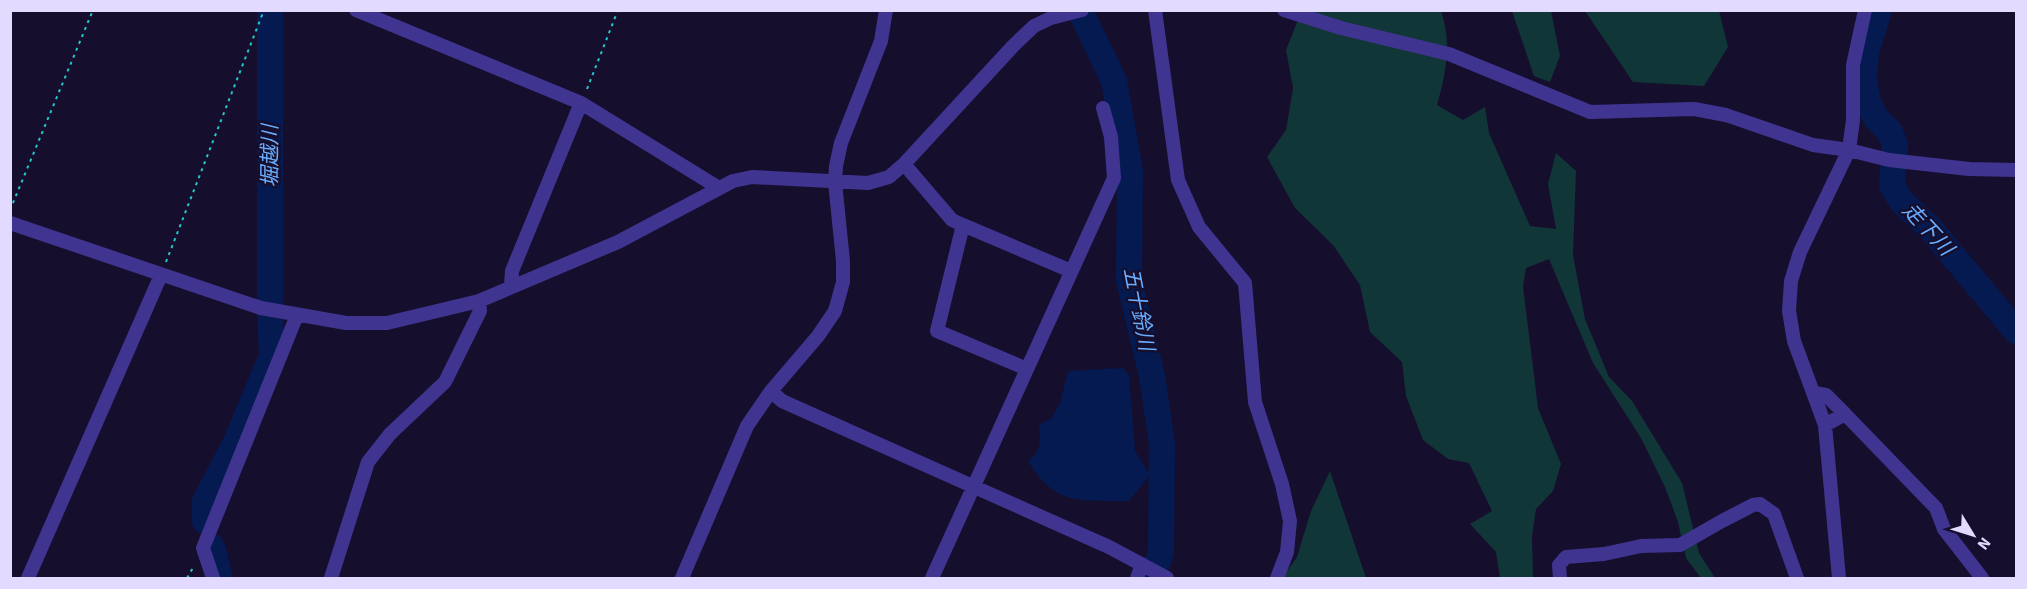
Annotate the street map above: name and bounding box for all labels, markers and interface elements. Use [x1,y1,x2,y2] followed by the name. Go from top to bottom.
[255,123,285,188] water label: 堀越川
[1896,196,1962,264] water label: 走下川
[1116,265,1162,355] water label: 五十鈴川
[1943,505,2003,565] north arrow
[1972,533,1996,555] text: N

